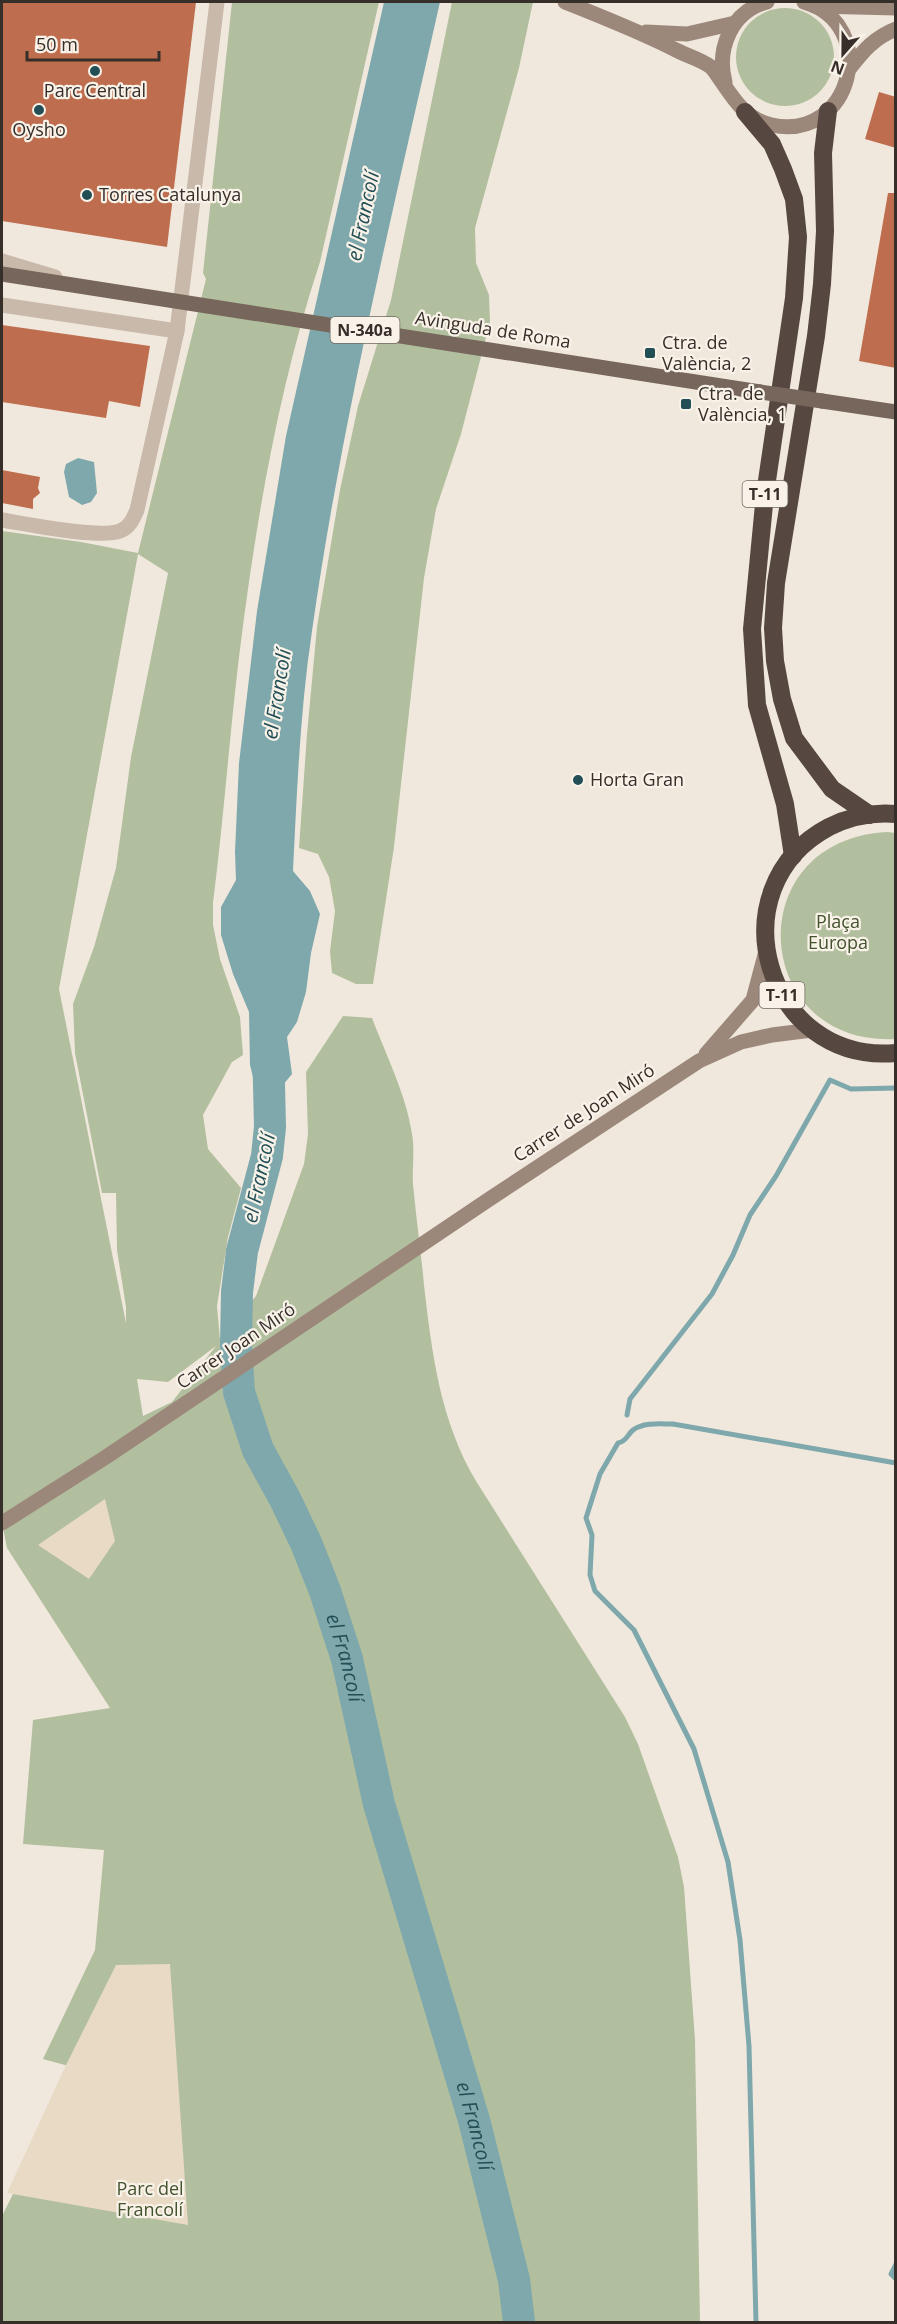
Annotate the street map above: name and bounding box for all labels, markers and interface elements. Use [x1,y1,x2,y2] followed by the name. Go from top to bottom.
[27,24,159,62] scale bar
[813,24,873,84] north arrow
[36,32,78,56] text: 50 m
[828,55,848,81] text: N
[88,64,102,78] marker: Parc Central
[44,78,146,102] place label: Parc Central
[32,103,46,117] marker: Oysho
[12,117,66,141] place label: Oysho
[340,166,386,263] water label: el Francolí
[99,182,241,206] place label: Torres Catalunya
[80,188,94,202] marker: Torres Catalunya
[414,305,572,353] street label: Avinguda de Roma
[330,317,400,343] road number: N-340a
[662,330,751,375] place label: Ctra. de València, 2
[643,346,657,360] marker: Ctra. de València, 2
[698,381,787,426] place label: Ctra. de València, 1
[679,397,693,411] marker: Ctra. de València, 1
[742,481,788,507] road number: T-11
[256,644,297,741] water label: el Francolí
[590,767,684,791] place label: Horta Gran
[571,773,585,787] marker: Horta Gran
[808,909,868,954] park label: Plaça Europa
[760,982,804,1008] road number: T-11
[508,1057,659,1167] street label: Carrer de Joan Miró
[236,1128,282,1225] water label: el Francolí
[171,1296,300,1394] street label: Carrer Joan Miró
[320,1610,371,1707] water label: el Francolí
[450,2078,501,2176] water label: el Francolí
[116,2176,184,2221] park label: Parc del Francolí

